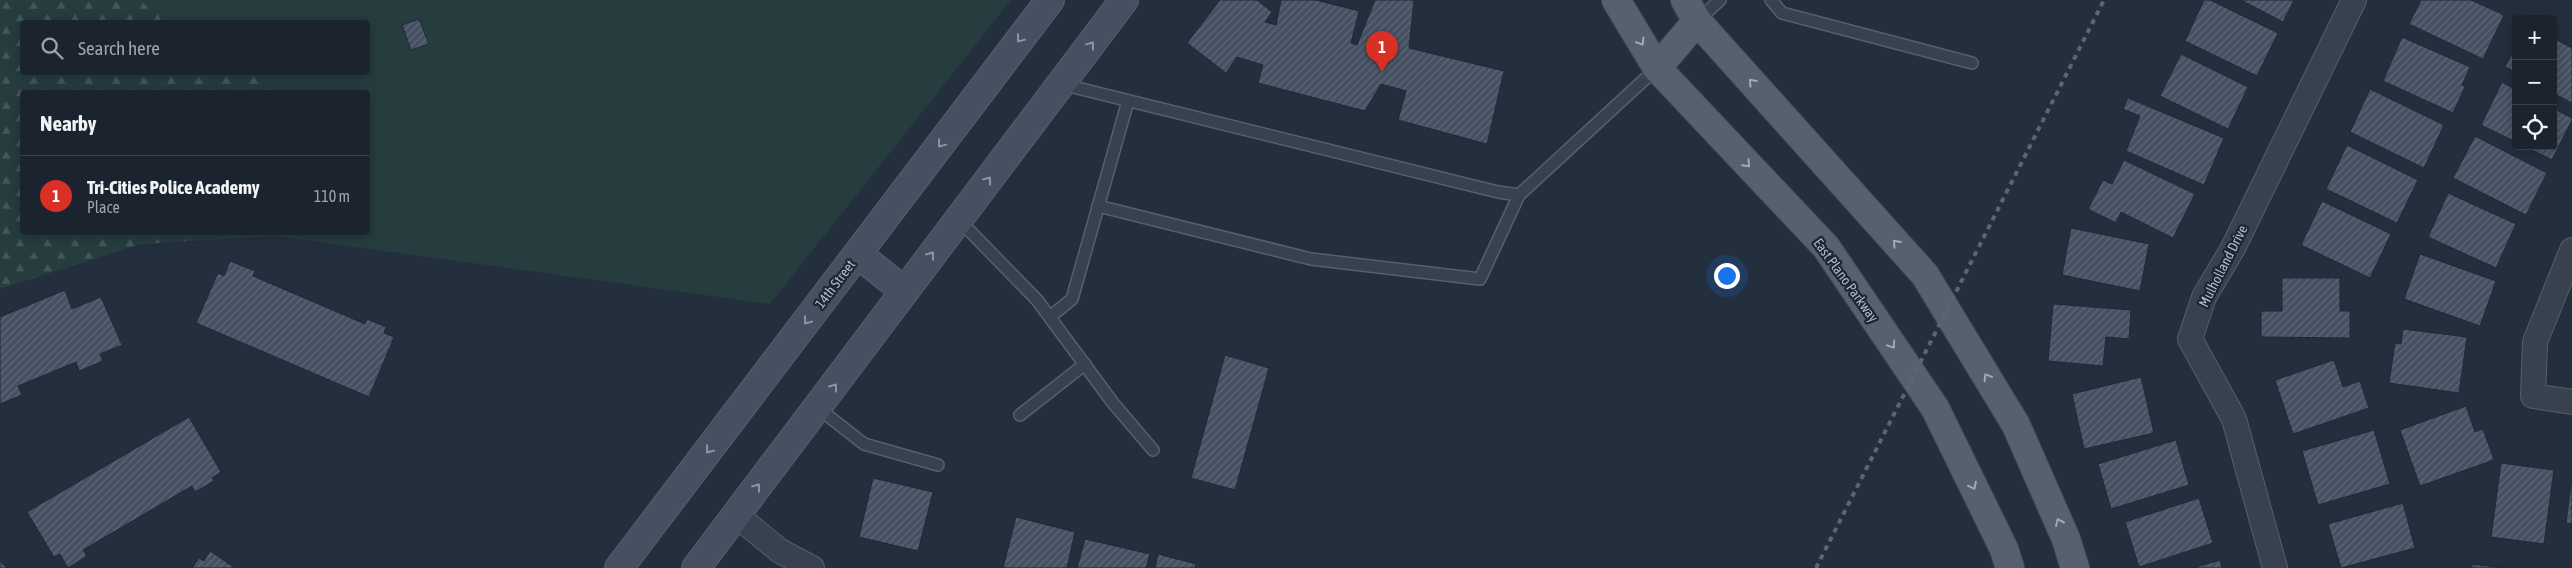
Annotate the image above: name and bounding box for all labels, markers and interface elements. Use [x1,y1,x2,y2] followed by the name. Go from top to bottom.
[2512,15,2557,150] map controls
[2512,15,2557,60] button: +
[20,20,370,75] search box
[1366,31,1398,72] pin: 1
[1017,33,1026,43] one-way arrow
[38,34,66,62] icon: search
[1635,36,1645,45] one-way arrow
[78,37,160,59] text: Search here
[1085,42,1093,51] one-way arrow
[2512,60,2557,105] button: −
[1749,79,1758,88] one-way arrow
[2512,105,2557,150] button: locate
[40,111,96,135] text: Nearby
[938,138,947,148] one-way arrow
[1741,158,1750,167] one-way arrow
[87,176,260,198] text: Tri-Cities Police Academy
[982,176,991,186] one-way arrow
[52,187,60,205] text: 1
[314,187,350,205] text: 110 m
[87,198,120,216] text: Place
[2196,222,2250,310] street label: Mulholland Drive
[1810,235,1882,325] street label: East Plano Parkway
[1893,239,1902,248] one-way arrow
[925,251,934,261] one-way arrow
[812,257,858,311] street label: 14th Street
[1714,263,1740,289] your location
[804,315,813,325] one-way arrow
[1886,339,1895,349] one-way arrow
[1983,373,1993,382] one-way arrow
[828,383,837,393] one-way arrow
[706,444,714,453] one-way arrow
[1967,481,1977,490] one-way arrow
[752,484,761,493] one-way arrow
[2054,518,2065,527] one-way arrow

